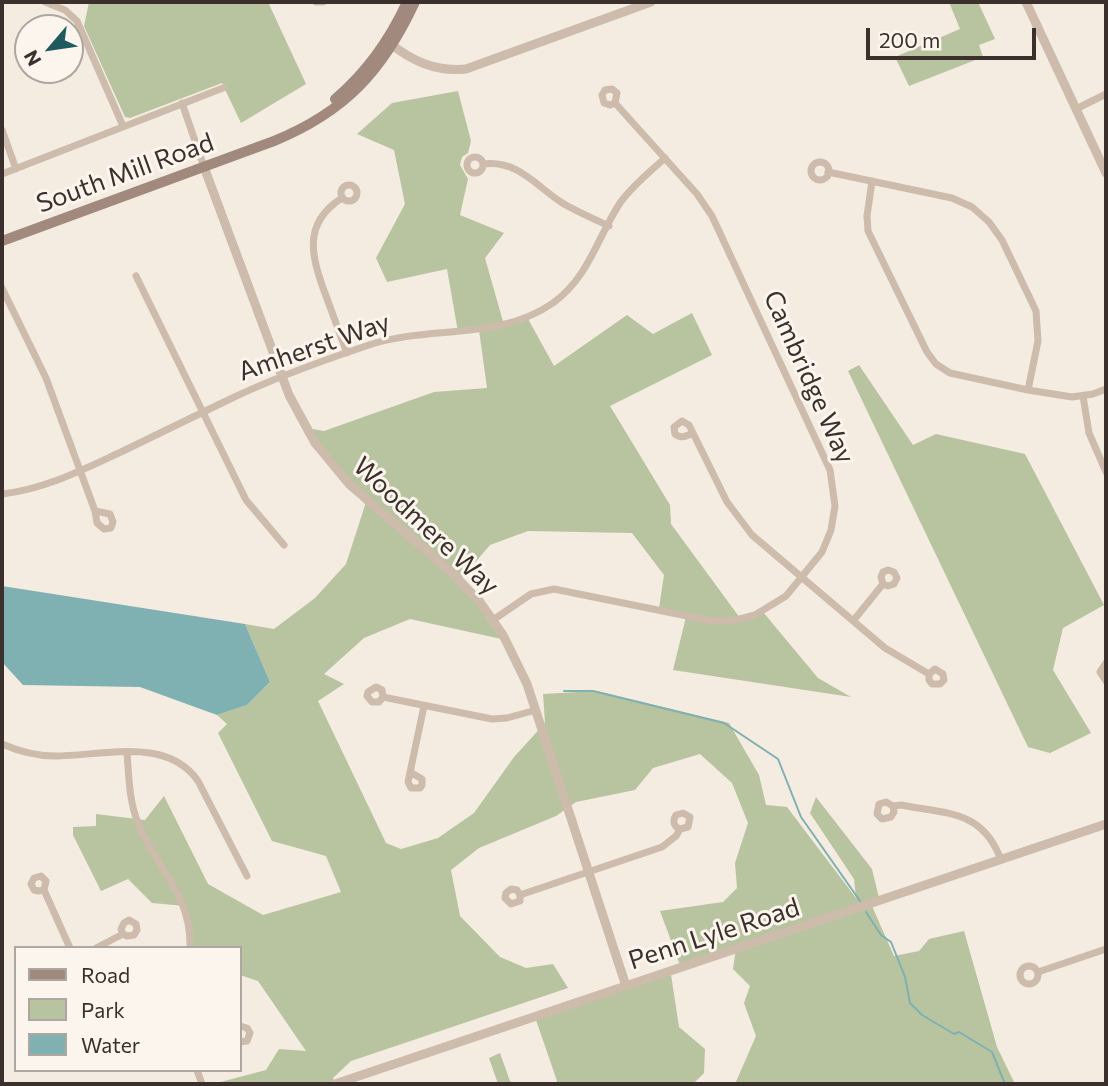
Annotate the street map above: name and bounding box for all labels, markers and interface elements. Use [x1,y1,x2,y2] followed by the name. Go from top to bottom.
[14,14,84,84] north arrow
[870,14,1040,58] scale bar
[879,27,940,52] text: 200 m
[18,47,45,70] text: N
[32,126,218,220] street label: South Mill Road
[757,286,861,468] street label: Cambridge Way
[234,306,394,388] street label: Amherst Way
[347,451,505,601] street label: Woodmere Way
[625,892,803,976] street label: Penn Lyle Road
[14,946,242,1072] legend
[81,962,130,987] text: Road
[81,997,125,1022] text: Park
[81,1032,140,1057] text: Water

